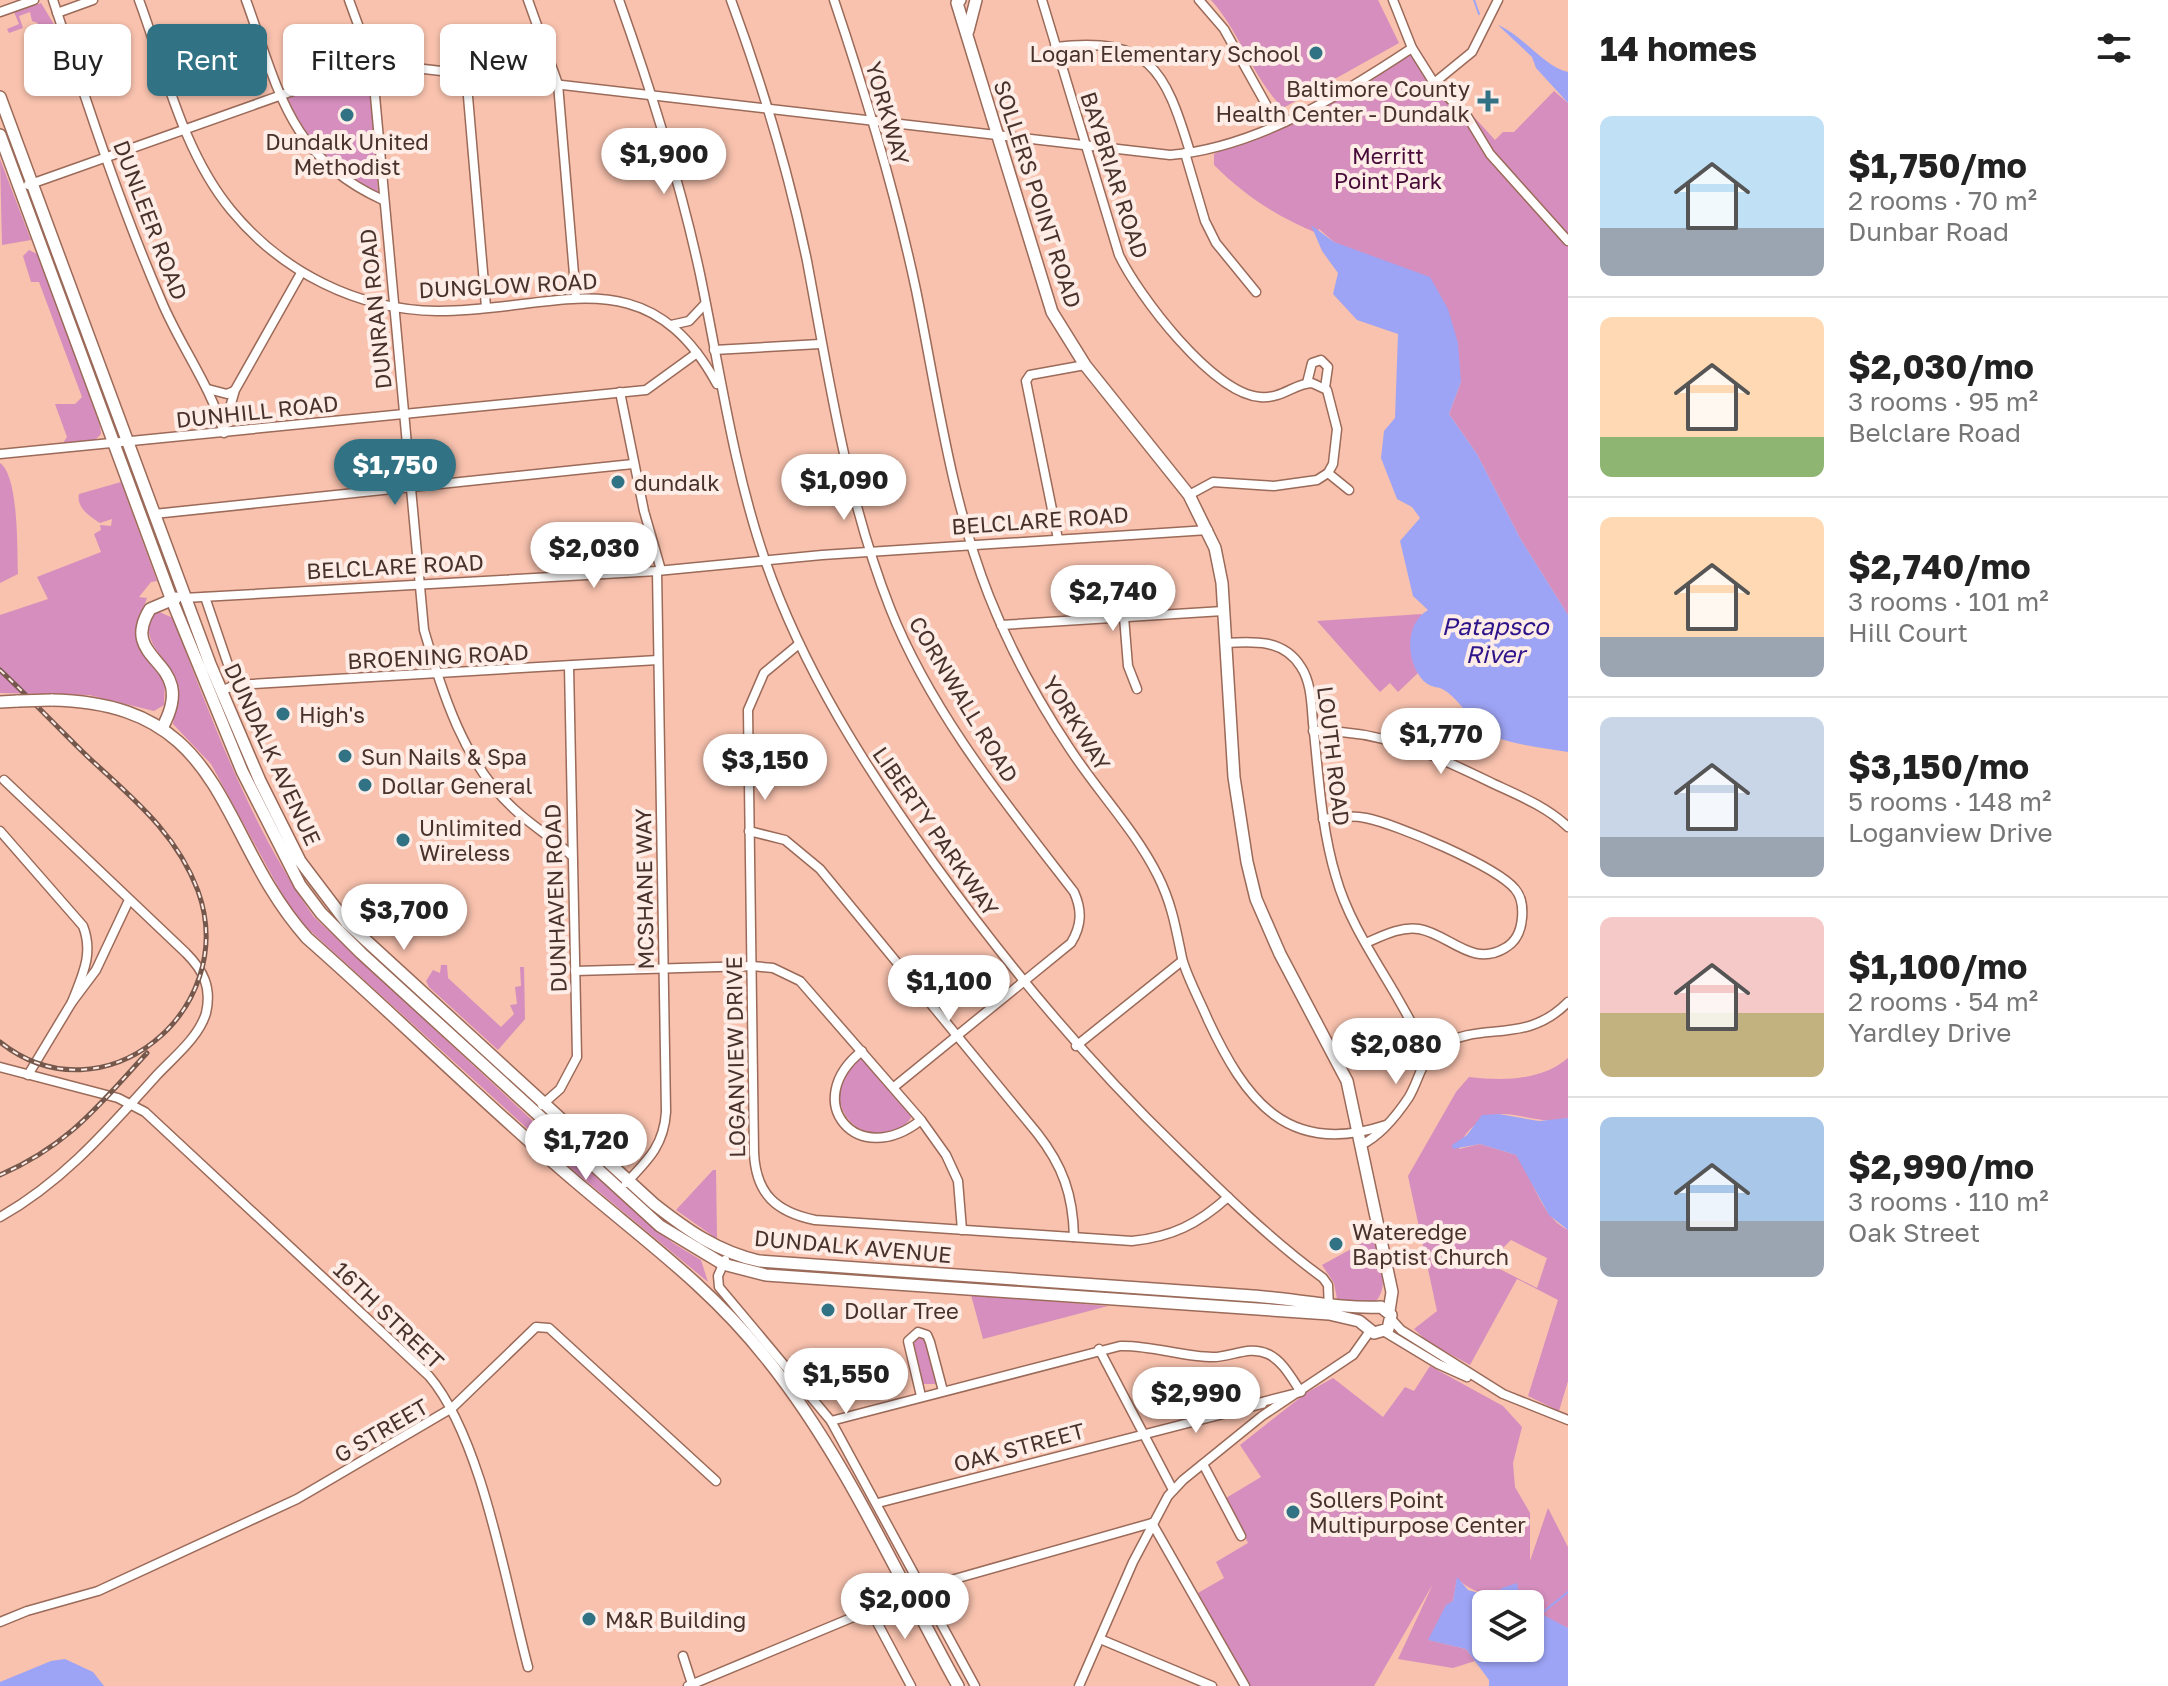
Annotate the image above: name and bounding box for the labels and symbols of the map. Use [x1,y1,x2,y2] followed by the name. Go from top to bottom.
[1030,40,1300,67] place label: Logan Elementary School
[1307,44,1325,62] marker: Logan Elementary School
[860,58,916,168] street label: YORKWAY
[1215,75,1470,127] place label: Baltimore County Health Center - Dundalk
[988,77,1088,311] street label: SOLLERS POINT ROAD
[1075,88,1155,262] street label: BAYBRIAR ROAD
[1477,90,1499,112] marker: Baltimore County Health Center - Dundalk
[338,106,356,124] marker: Dundalk United Methodist
[265,128,429,180] place label: Dundalk United Methodist
[599,128,729,196] pin: $1,900
[108,136,194,304] street label: DUNLEER ROAD
[1334,142,1442,194] park label: Merritt Point Park
[353,228,397,390] street label: DUNRAN ROAD
[418,267,598,303] street label: DUNGLOW ROAD
[174,389,340,433] street label: DUNHILL ROAD
[330,439,460,507] pin: $1,750
[779,454,909,522] pin: $1,090
[634,469,720,496] place label: dundalk
[609,473,627,491] marker: dundalk
[951,500,1129,540] street label: BELCLARE ROAD
[529,522,659,590] pin: $2,030
[306,548,484,584] street label: BELCLARE ROAD
[1048,565,1178,633] pin: $2,740
[904,611,1024,787] street label: CORNWALL ROAD
[1442,611,1550,668] water label: Patapsco River
[347,638,529,674] street label: BROENING ROAD
[219,658,327,850] street label: DUNDALK AVENUE
[1037,671,1117,775] street label: YORKWAY
[1312,684,1356,828] street label: LOUTH ROAD
[299,701,365,728] place label: High's
[274,705,292,723] marker: High's
[1376,708,1506,776] pin: $1,770
[700,734,830,802] pin: $3,150
[867,741,1005,921] street label: LIBERTY PARKWAY
[361,743,527,770] place label: Sun Nails & Spa
[336,747,354,765] marker: Sun Nails & Spa
[381,772,533,799] place label: Dollar General
[356,776,374,794] marker: Dollar General
[538,803,572,993] street label: DUNHAVEN ROAD
[629,808,659,970] street label: MCSHANE WAY
[419,814,522,866] place label: Unlimited Wireless
[394,831,412,849] marker: Unlimited Wireless
[339,884,469,952] pin: $3,700
[884,955,1014,1023] pin: $1,100
[720,956,750,1158] street label: LOGANVIEW DRIVE
[1331,1018,1461,1086] pin: $2,080
[521,1114,651,1182] pin: $1,720
[1352,1218,1509,1270] place label: Wateredge Baptist Church
[753,1224,953,1268] street label: DUNDALK AVENUE
[1327,1235,1345,1253] marker: Wateredge Baptist Church
[328,1256,450,1375] street label: 16TH STREET
[844,1297,959,1324] place label: Dollar Tree
[819,1301,837,1319] marker: Dollar Tree
[781,1348,911,1416] pin: $1,550
[1131,1367,1261,1435] pin: $2,990
[329,1392,433,1468] street label: G STREET
[951,1416,1088,1477] street label: OAK STREET
[1309,1486,1526,1538] place label: Sollers Point Multipurpose Center
[1284,1503,1302,1521] marker: Sollers Point Multipurpose Center
[840,1573,970,1641] pin: $2,000
[605,1606,746,1633] place label: M&R Building
[580,1610,598,1628] marker: M&R Building

